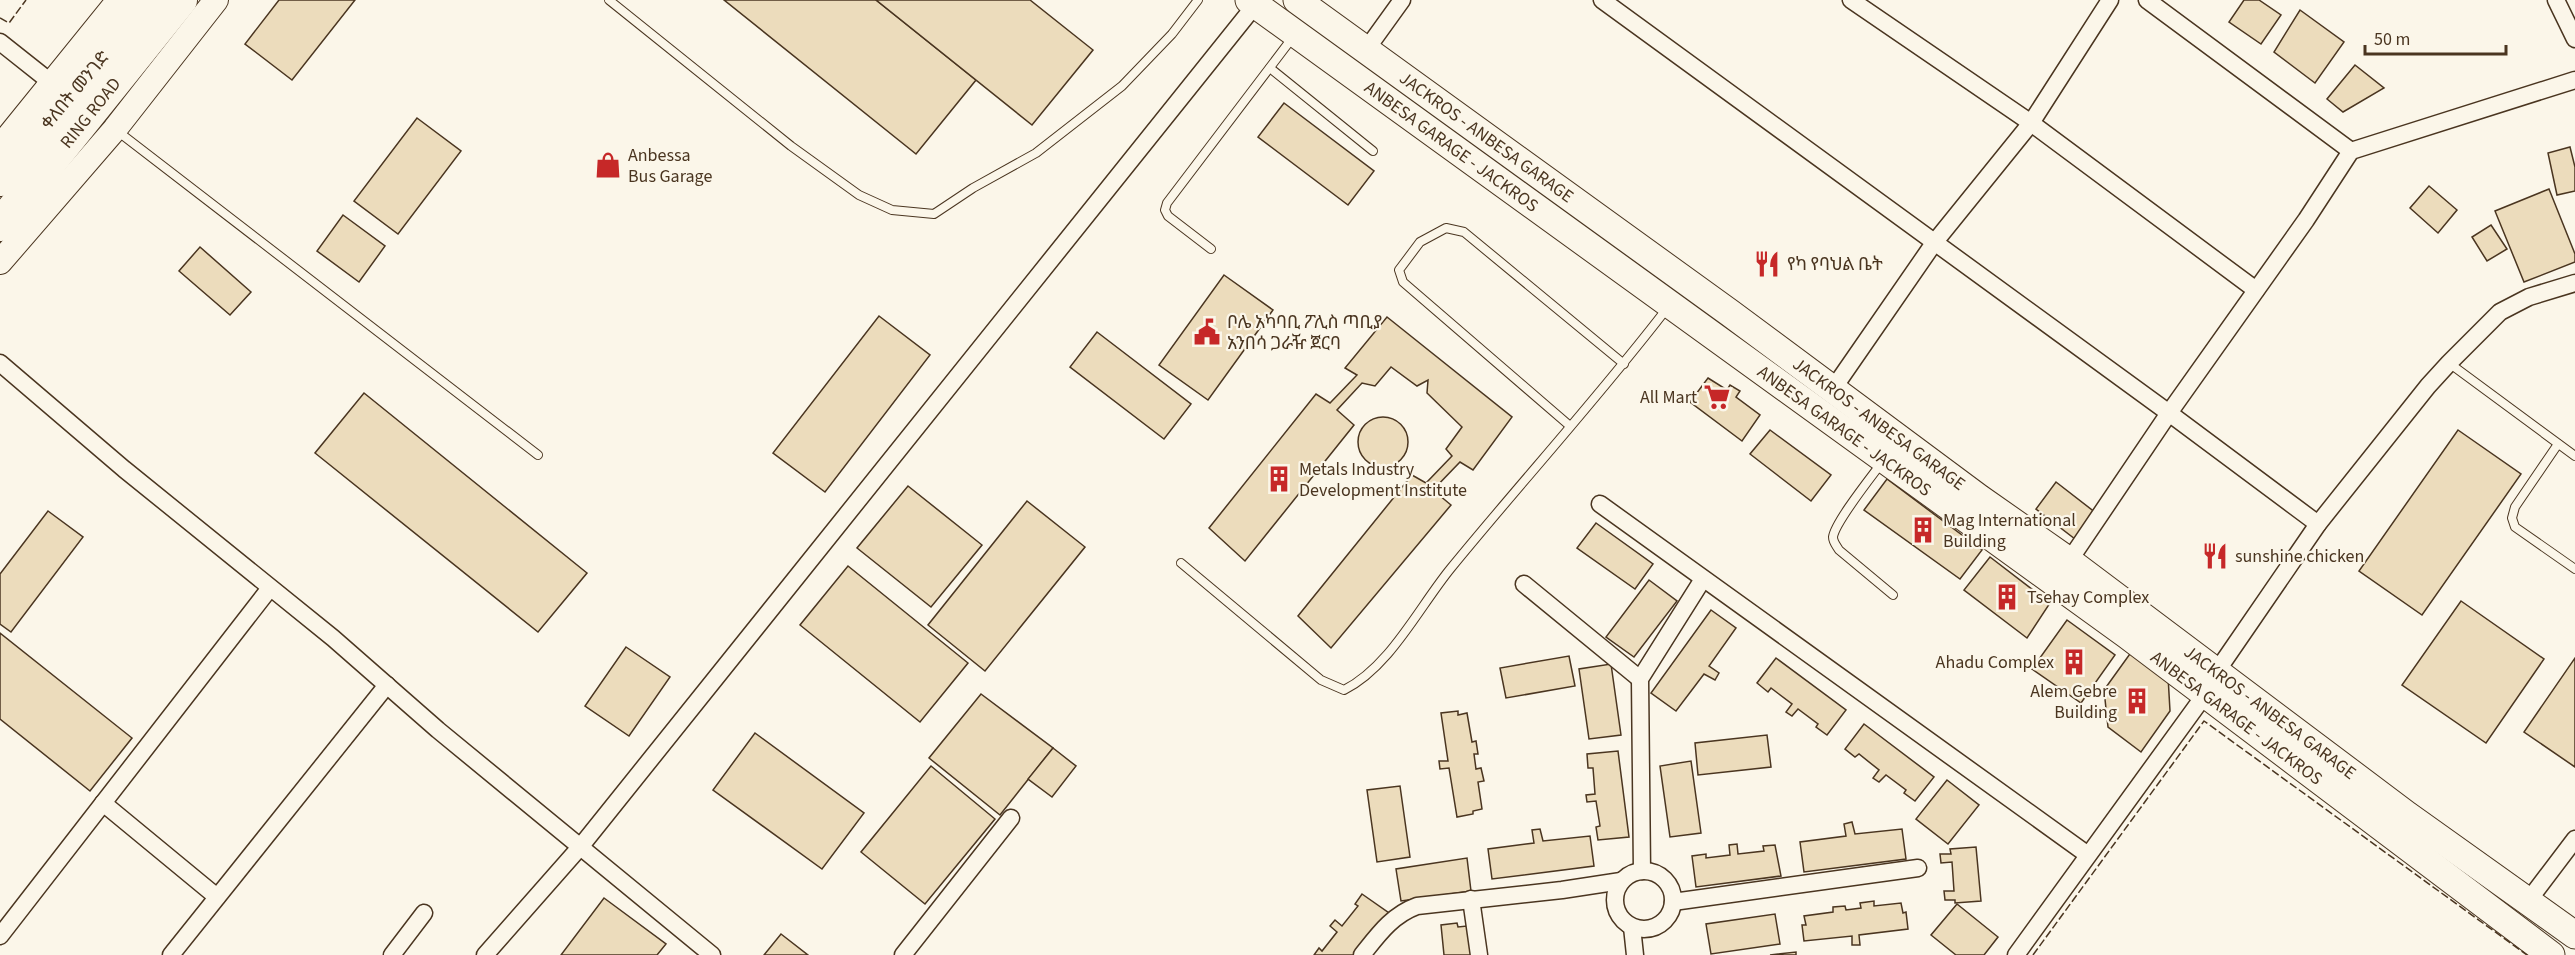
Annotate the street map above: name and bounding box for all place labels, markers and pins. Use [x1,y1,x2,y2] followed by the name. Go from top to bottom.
[628,143,712,189] place label: Anbessa Bus Garage
[593,150,623,180] shop icon: Anbessa Bus Garage
[1752,249,1782,279] restaurant icon: የካ የባህል ቤት
[1787,252,1883,277] place label: የካ የባህል ቤት
[1227,310,1382,356] place label: ቦሌ አካባቢ ፖሊስ ጣቢያ አንበሳ ጋራዥ ጀርባ
[1192,317,1222,347] public building icon: ቦሌ አካባቢ ፖሊስ ጣቢያ አንበሳ ጋራዥ ጀርባ
[1702,382,1732,412] supermarket icon: All Mart
[1640,385,1697,410] place label: All Mart
[1299,457,1467,503] place label: Metals Industry Development Institute
[1264,464,1294,494] building icon: Metals Industry Development Institute
[1943,508,2076,554] place label: Mag International Building
[1908,515,1938,545] building icon: Mag International Building
[2200,541,2230,571] restaurant icon: sunshine chicken
[2235,544,2364,569] place label: sunshine chicken
[1992,582,2022,612] building icon: Tsehay Complex
[2027,585,2149,610] place label: Tsehay Complex
[2059,647,2089,677] building icon: Ahadu Complex
[1936,650,2054,675] place label: Ahadu Complex
[2030,679,2117,725] place label: Alem Gebre Building
[2122,686,2152,716] building icon: Alem Gebre Building

